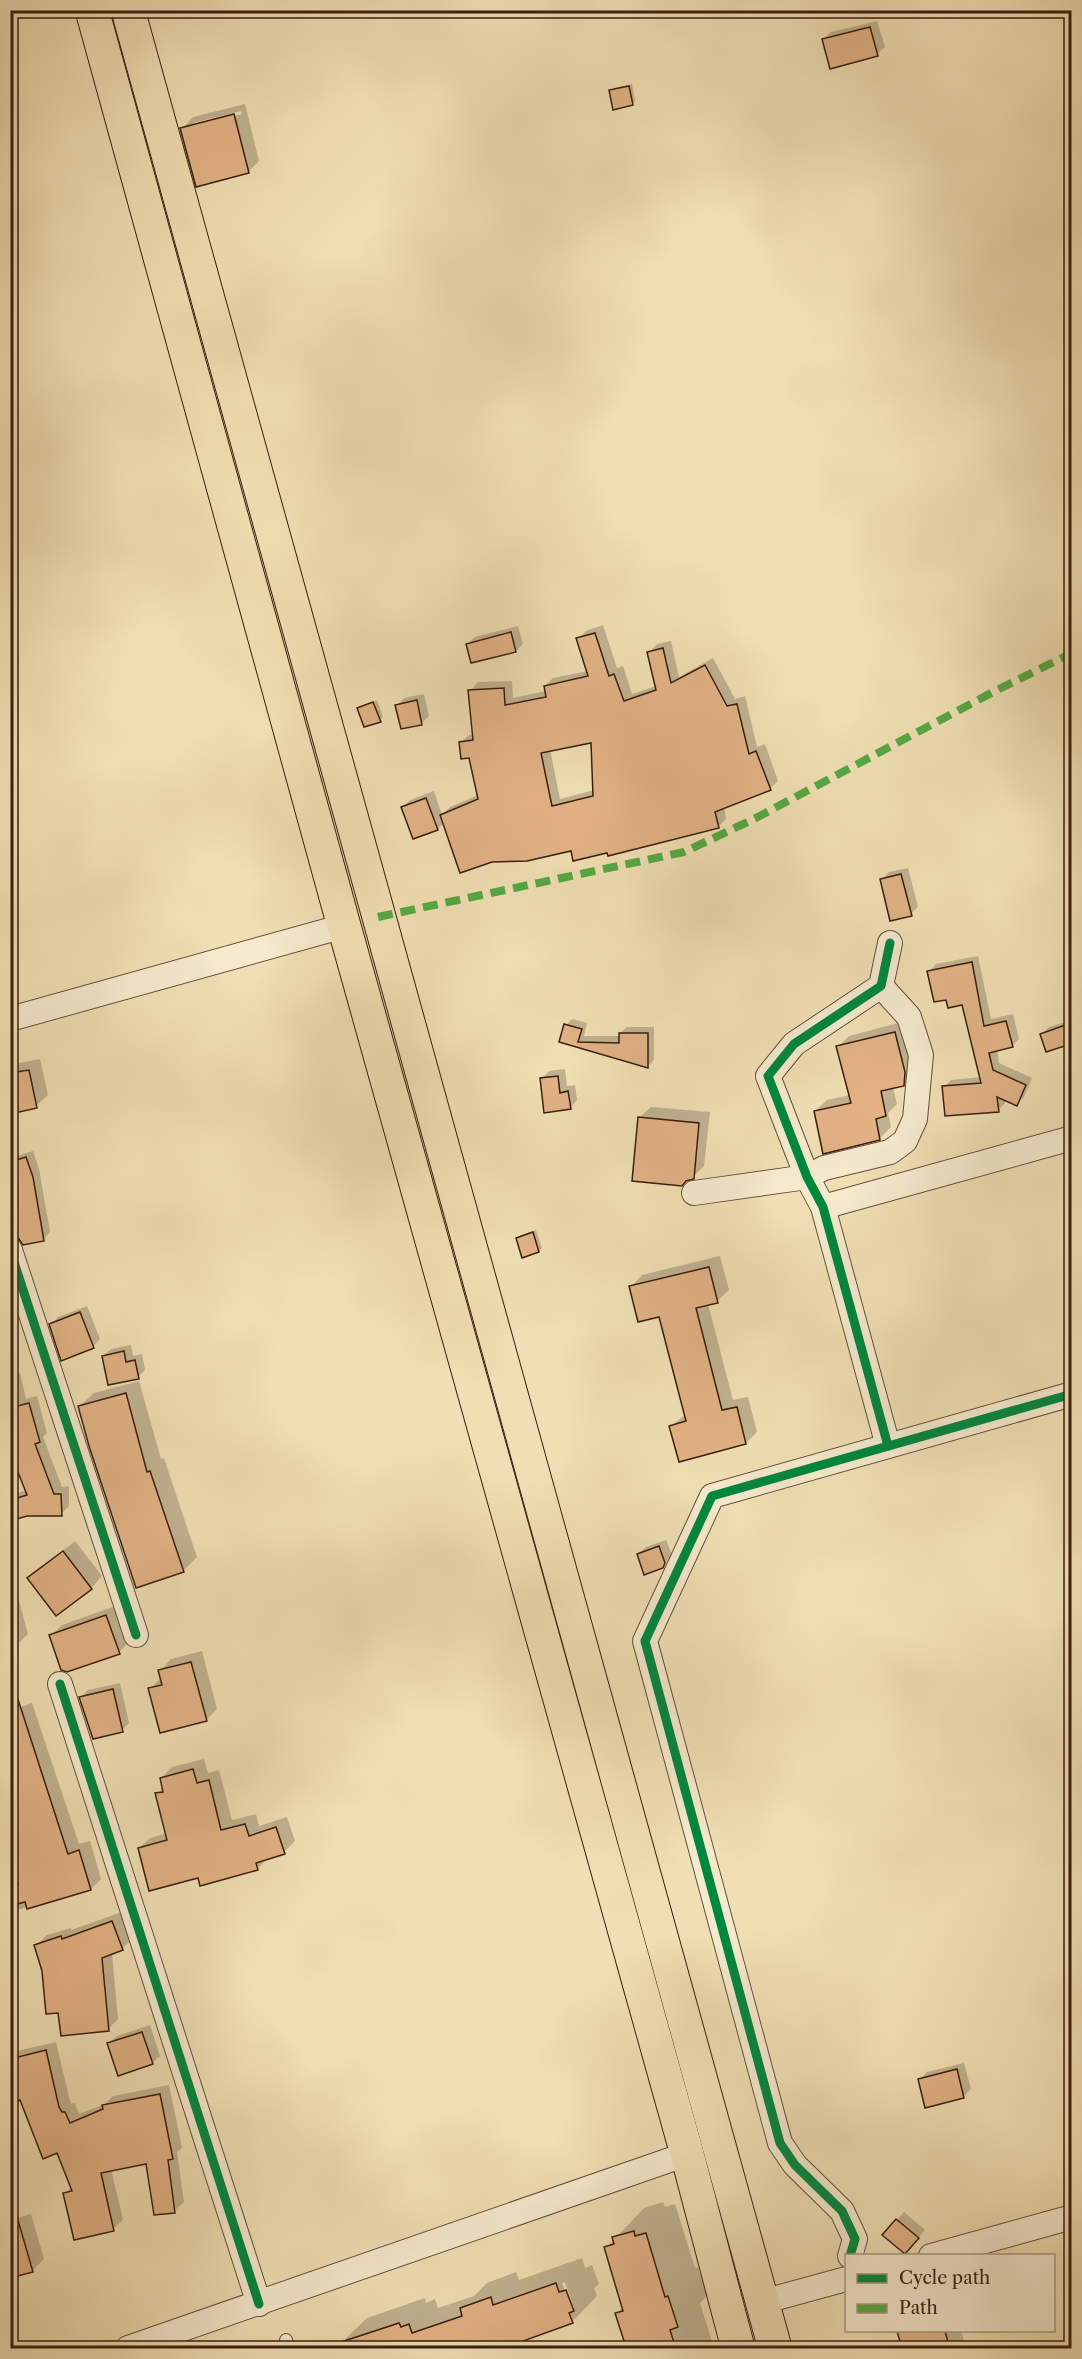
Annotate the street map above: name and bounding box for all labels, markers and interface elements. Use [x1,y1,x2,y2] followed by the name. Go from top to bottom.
[845,2254,1055,2332] legend
[899,2267,990,2289] text: Cycle path
[899,2297,938,2319] text: Path

